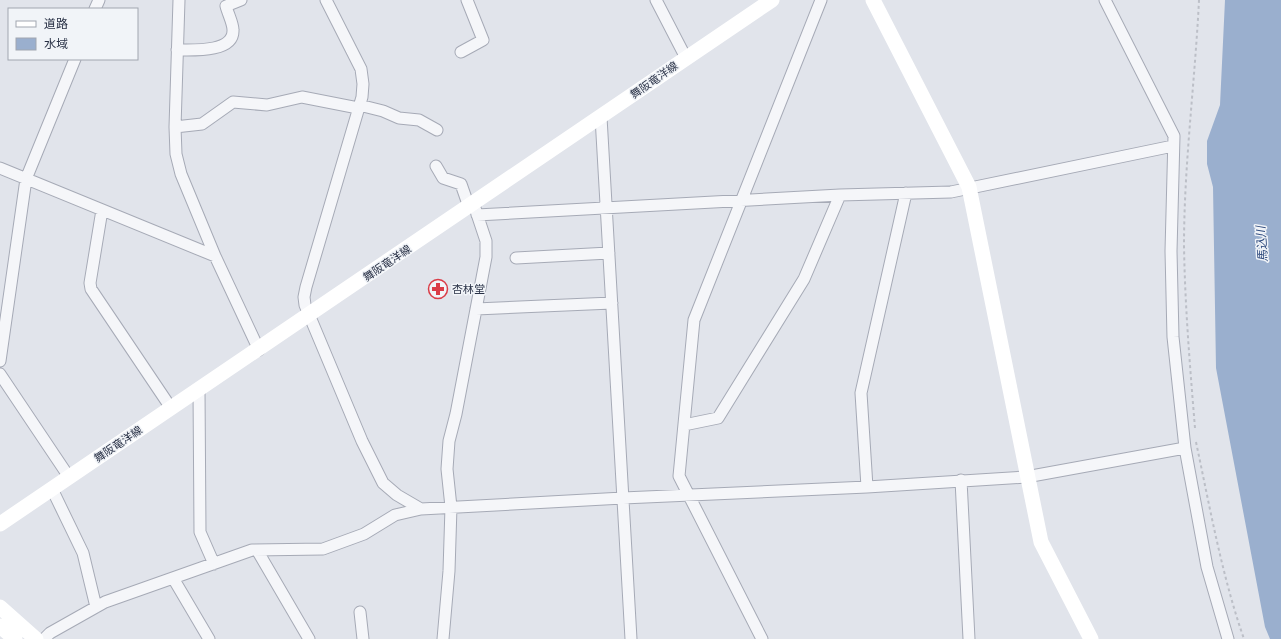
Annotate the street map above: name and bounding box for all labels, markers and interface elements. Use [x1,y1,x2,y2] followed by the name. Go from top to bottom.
[8,8,138,60] legend
[44,17,68,31] text: 道路
[44,37,68,51] text: 水域
[628,59,680,101] street label: 舞阪竜洋線
[1254,224,1270,262] water label: 馬込川
[361,243,413,283] street label: 舞阪竜洋線
[427,278,449,300] pharmacy icon: 杏林堂
[452,283,485,295] place label: 杏林堂
[92,424,144,464] street label: 舞阪竜洋線

